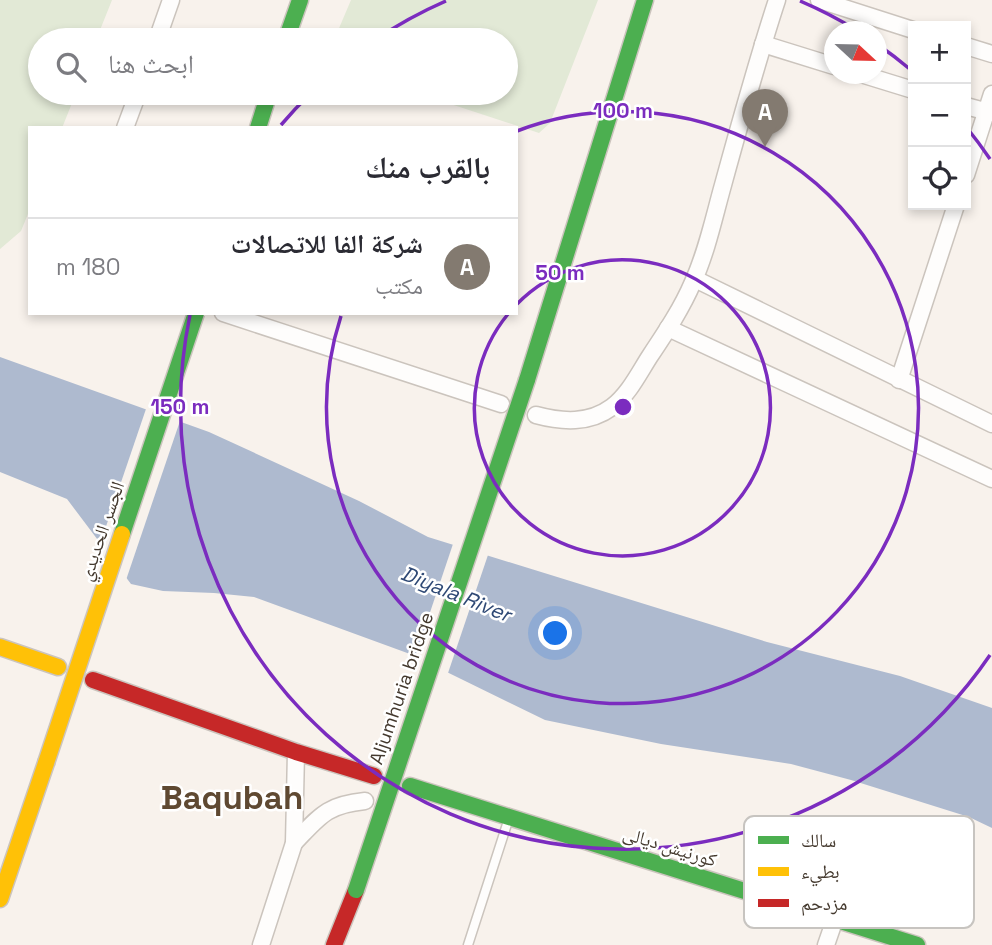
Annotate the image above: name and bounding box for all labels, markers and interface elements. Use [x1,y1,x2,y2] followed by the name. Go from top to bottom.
[824,21,887,84] north arrow
[908,21,971,210] map controls
[908,21,971,84] button: +
[28,28,518,105] search box
[108,47,194,81] text: ابحث هنا
[52,48,90,86] icon: search
[908,84,971,147] button: −
[742,89,788,147] pin: A
[593,97,653,124] text: 100 m
[908,147,971,210] button: locate
[365,148,490,187] text: بالقرب منك
[231,227,423,261] text: شركة الفا للاتصالات
[56,252,120,282] text: 180 m
[460,252,474,282] text: A
[535,259,585,286] text: 50 m
[375,271,423,301] text: مكتب
[151,393,209,420] text: 150 m
[611,395,635,419] centre of rings
[73,478,133,585] street label: الجسر الحديدي
[397,559,517,629] water label: Diyala River
[364,609,439,768] street label: Aljumhuria bridge
[538,616,572,650] your location
[161,777,303,819] district label: Baqubah
[744,816,974,928] legend
[620,820,720,873] street label: كورنيش ديالى
[801,828,836,853] text: سالك
[801,859,840,887] text: بطيء
[801,891,847,916] text: مزدحم

